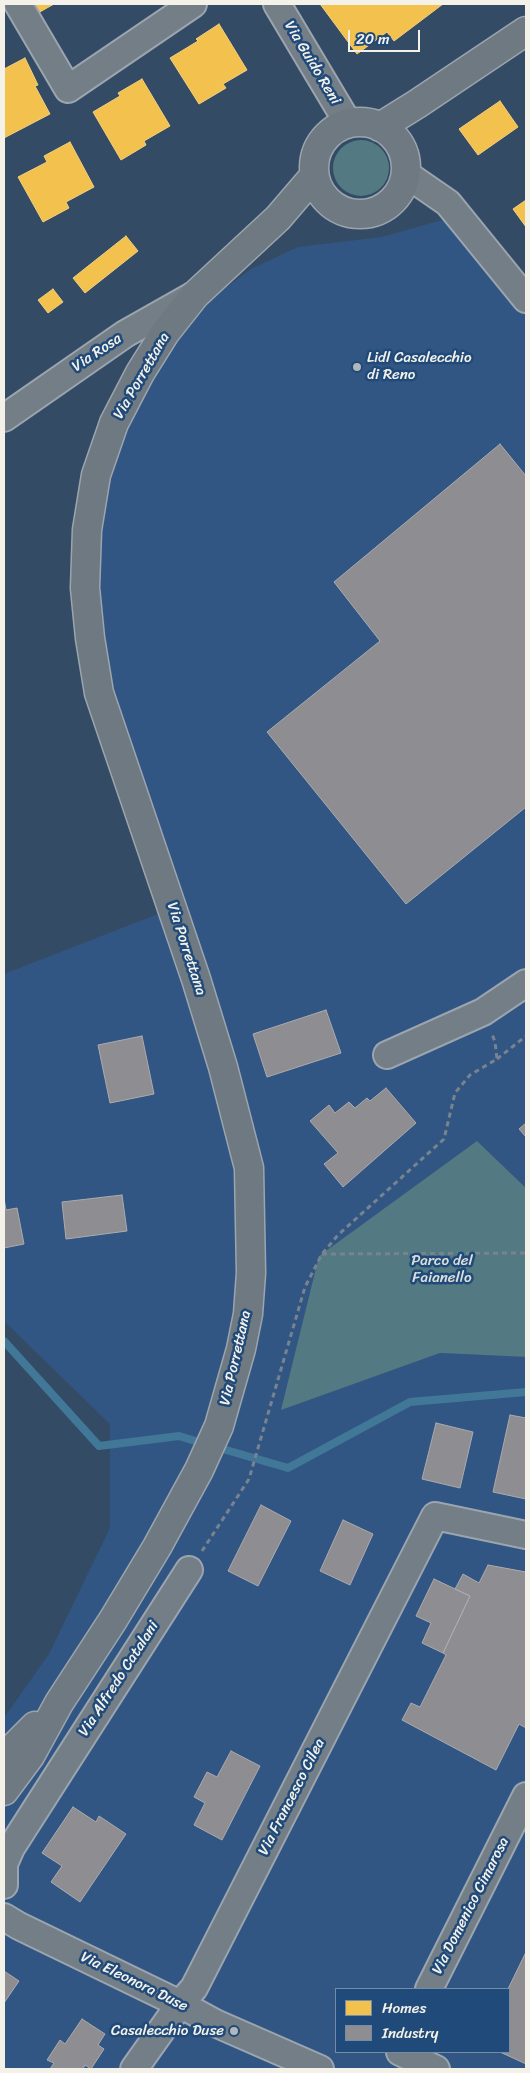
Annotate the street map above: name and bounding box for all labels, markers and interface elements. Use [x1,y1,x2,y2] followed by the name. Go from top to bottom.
[280,18,344,108] street label: Via Guido Reni
[350,20,422,52] scale bar
[356,26,390,52] text: 20 m
[69,330,125,376] street label: Via Rosa
[110,330,174,422] street label: Via Porrettana
[367,349,472,384] place label: Lidl Casalecchio di Reno
[351,361,363,373] marker: Lidl Casalecchio di Reno
[162,900,210,998] street label: Via Porrettana
[411,1252,473,1287] park label: Parco del Faianello
[216,1309,256,1407] street label: Via Porrettana
[75,1618,163,1740] street label: Via Alfredo Catalani
[255,1736,329,1858] street label: Via Francesco Cilea
[429,1834,513,1978] street label: Via Domenico Cimarosa
[77,1948,191,2016] street label: Via Eleonora Duse
[335,1988,510,2053] legend
[382,1995,426,2021] text: Homes
[382,2020,439,2046] text: Industry
[111,2022,224,2040] place label: Casalecchio Duse
[228,2025,240,2037] marker: Casalecchio Duse

